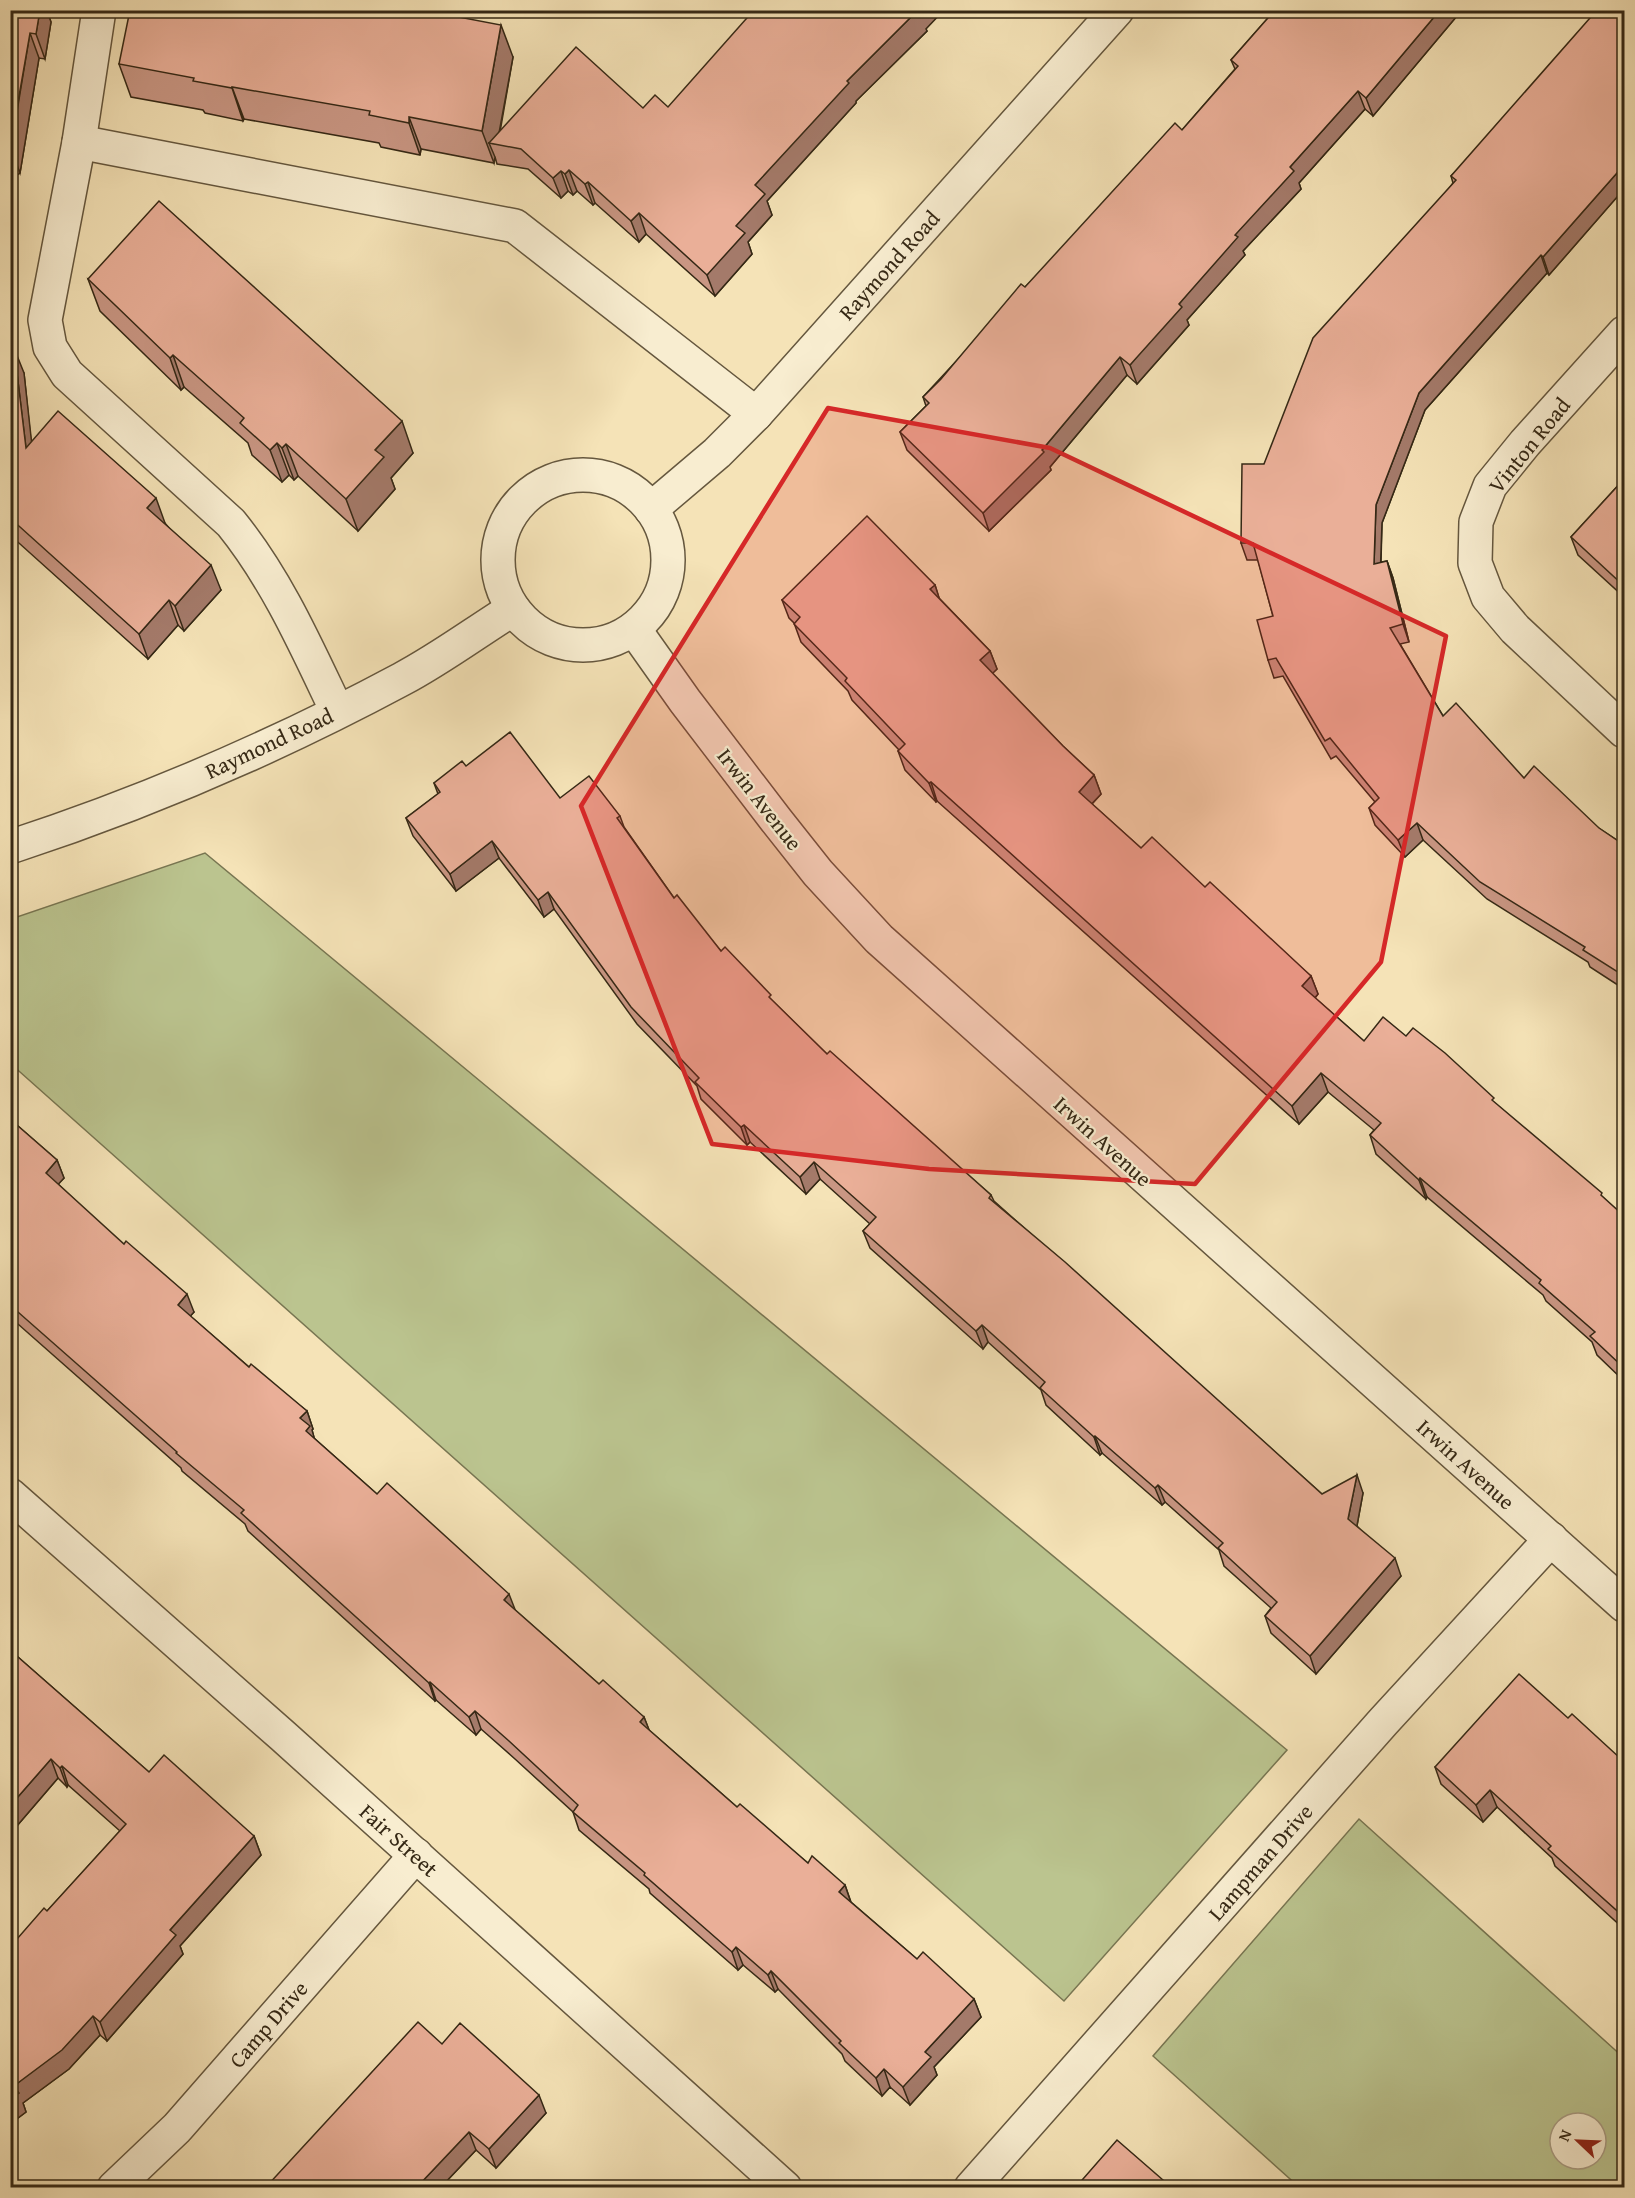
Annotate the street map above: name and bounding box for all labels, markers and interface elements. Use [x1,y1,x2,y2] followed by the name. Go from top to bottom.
[831,203,947,327] street label: Raymond Road
[1480,390,1578,500] street label: Vinton Road
[200,699,339,787] street label: Raymond Road
[710,741,810,857] street label: Irwin Avenue
[1047,1088,1159,1194] street label: Irwin Avenue
[1410,1411,1522,1517] street label: Irwin Avenue
[353,1796,446,1884] street label: Fair Street
[1200,1796,1320,1928] street label: Lampman Drive
[221,1973,315,2075] street label: Camp Drive
[1548,2111,1608,2171] north arrow
[1551,2125,1577,2145] text: N

